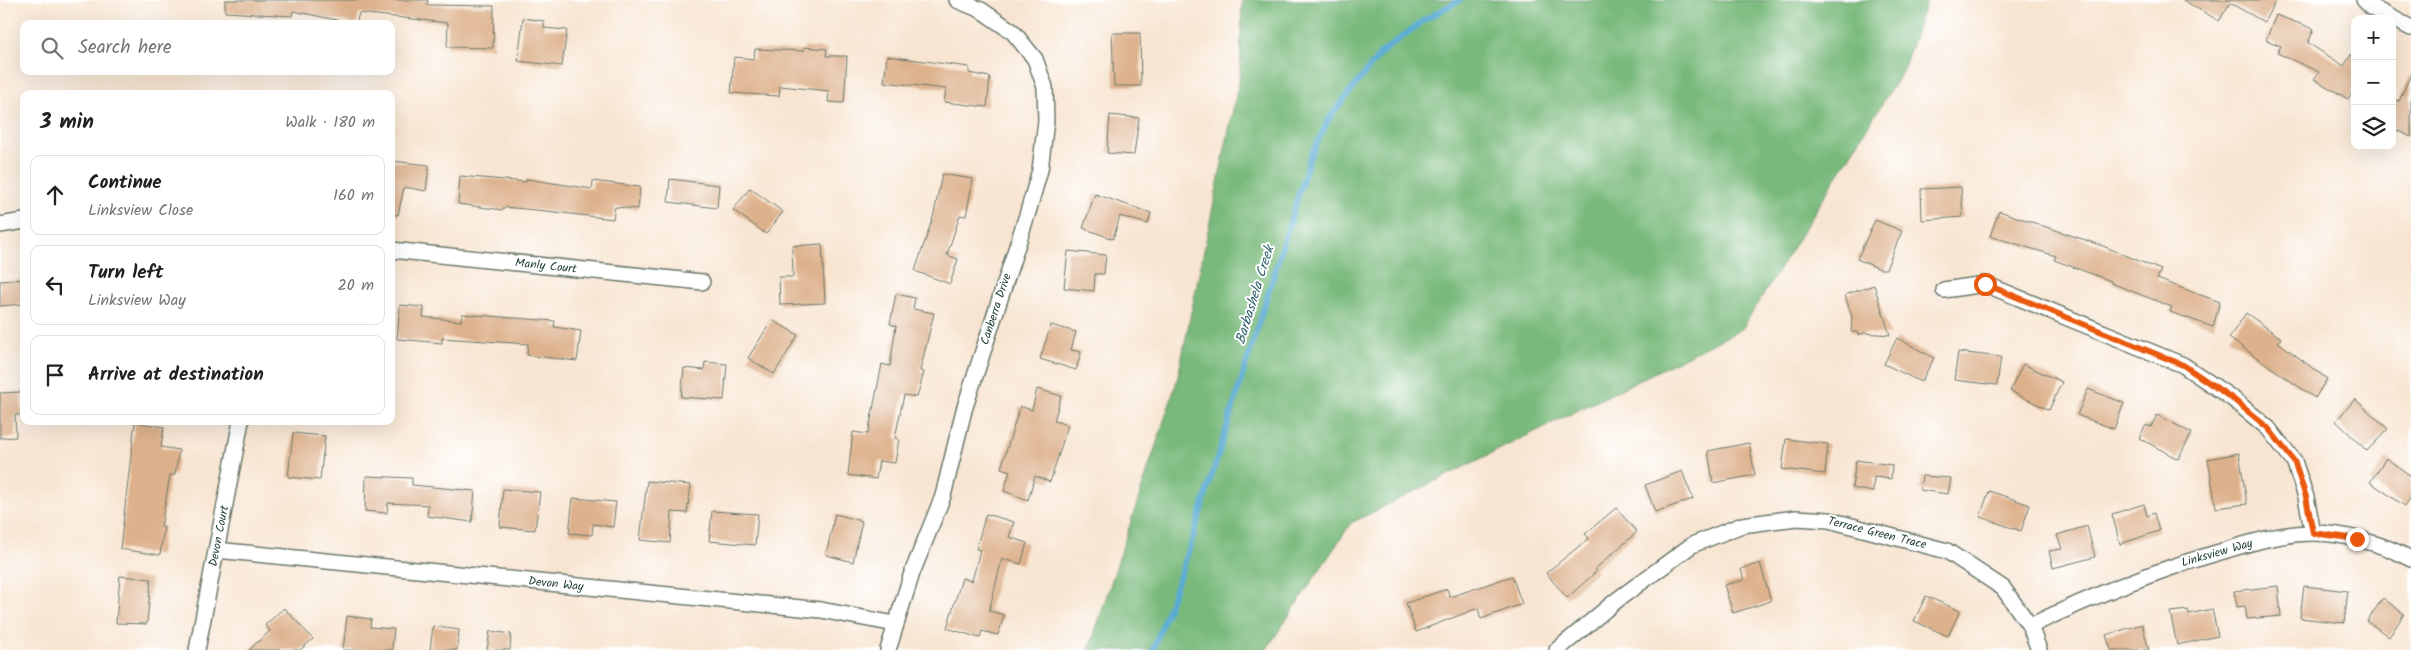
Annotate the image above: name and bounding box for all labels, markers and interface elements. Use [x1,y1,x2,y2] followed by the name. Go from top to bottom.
[2351,15,2396,150] map controls
[2351,15,2396,60] button: +
[20,20,395,75] search box
[78,33,172,63] text: Search here
[38,34,66,62] icon: search
[2351,60,2396,105] button: −
[2351,105,2396,150] button: layers
[40,106,94,139] text: 3 min
[285,110,375,135] text: Walk · 180 m
[88,168,161,198] text: Continue
[41,181,69,209] icon: ahead
[333,183,374,208] text: 160 m
[88,198,193,223] text: Linksview Close
[1230,241,1281,347] water label: Barbashela Creek
[514,253,578,279] street label: Manly Court
[88,258,163,288] text: Turn left
[975,270,1017,347] street label: Canberra Drive
[41,271,69,299] icon: left
[338,273,374,298] text: 20 m
[1974,273,1997,296] route start
[88,288,186,313] text: Linksview Way
[88,360,264,390] text: Arrive at destination
[41,361,69,389] icon: arrive
[204,503,234,568] street label: Devon Court
[1826,512,1929,555] street label: Terrace Green Trace
[2346,528,2369,551] route end
[2179,534,2255,572] street label: Linksview Way
[527,572,585,596] street label: Devon Way

